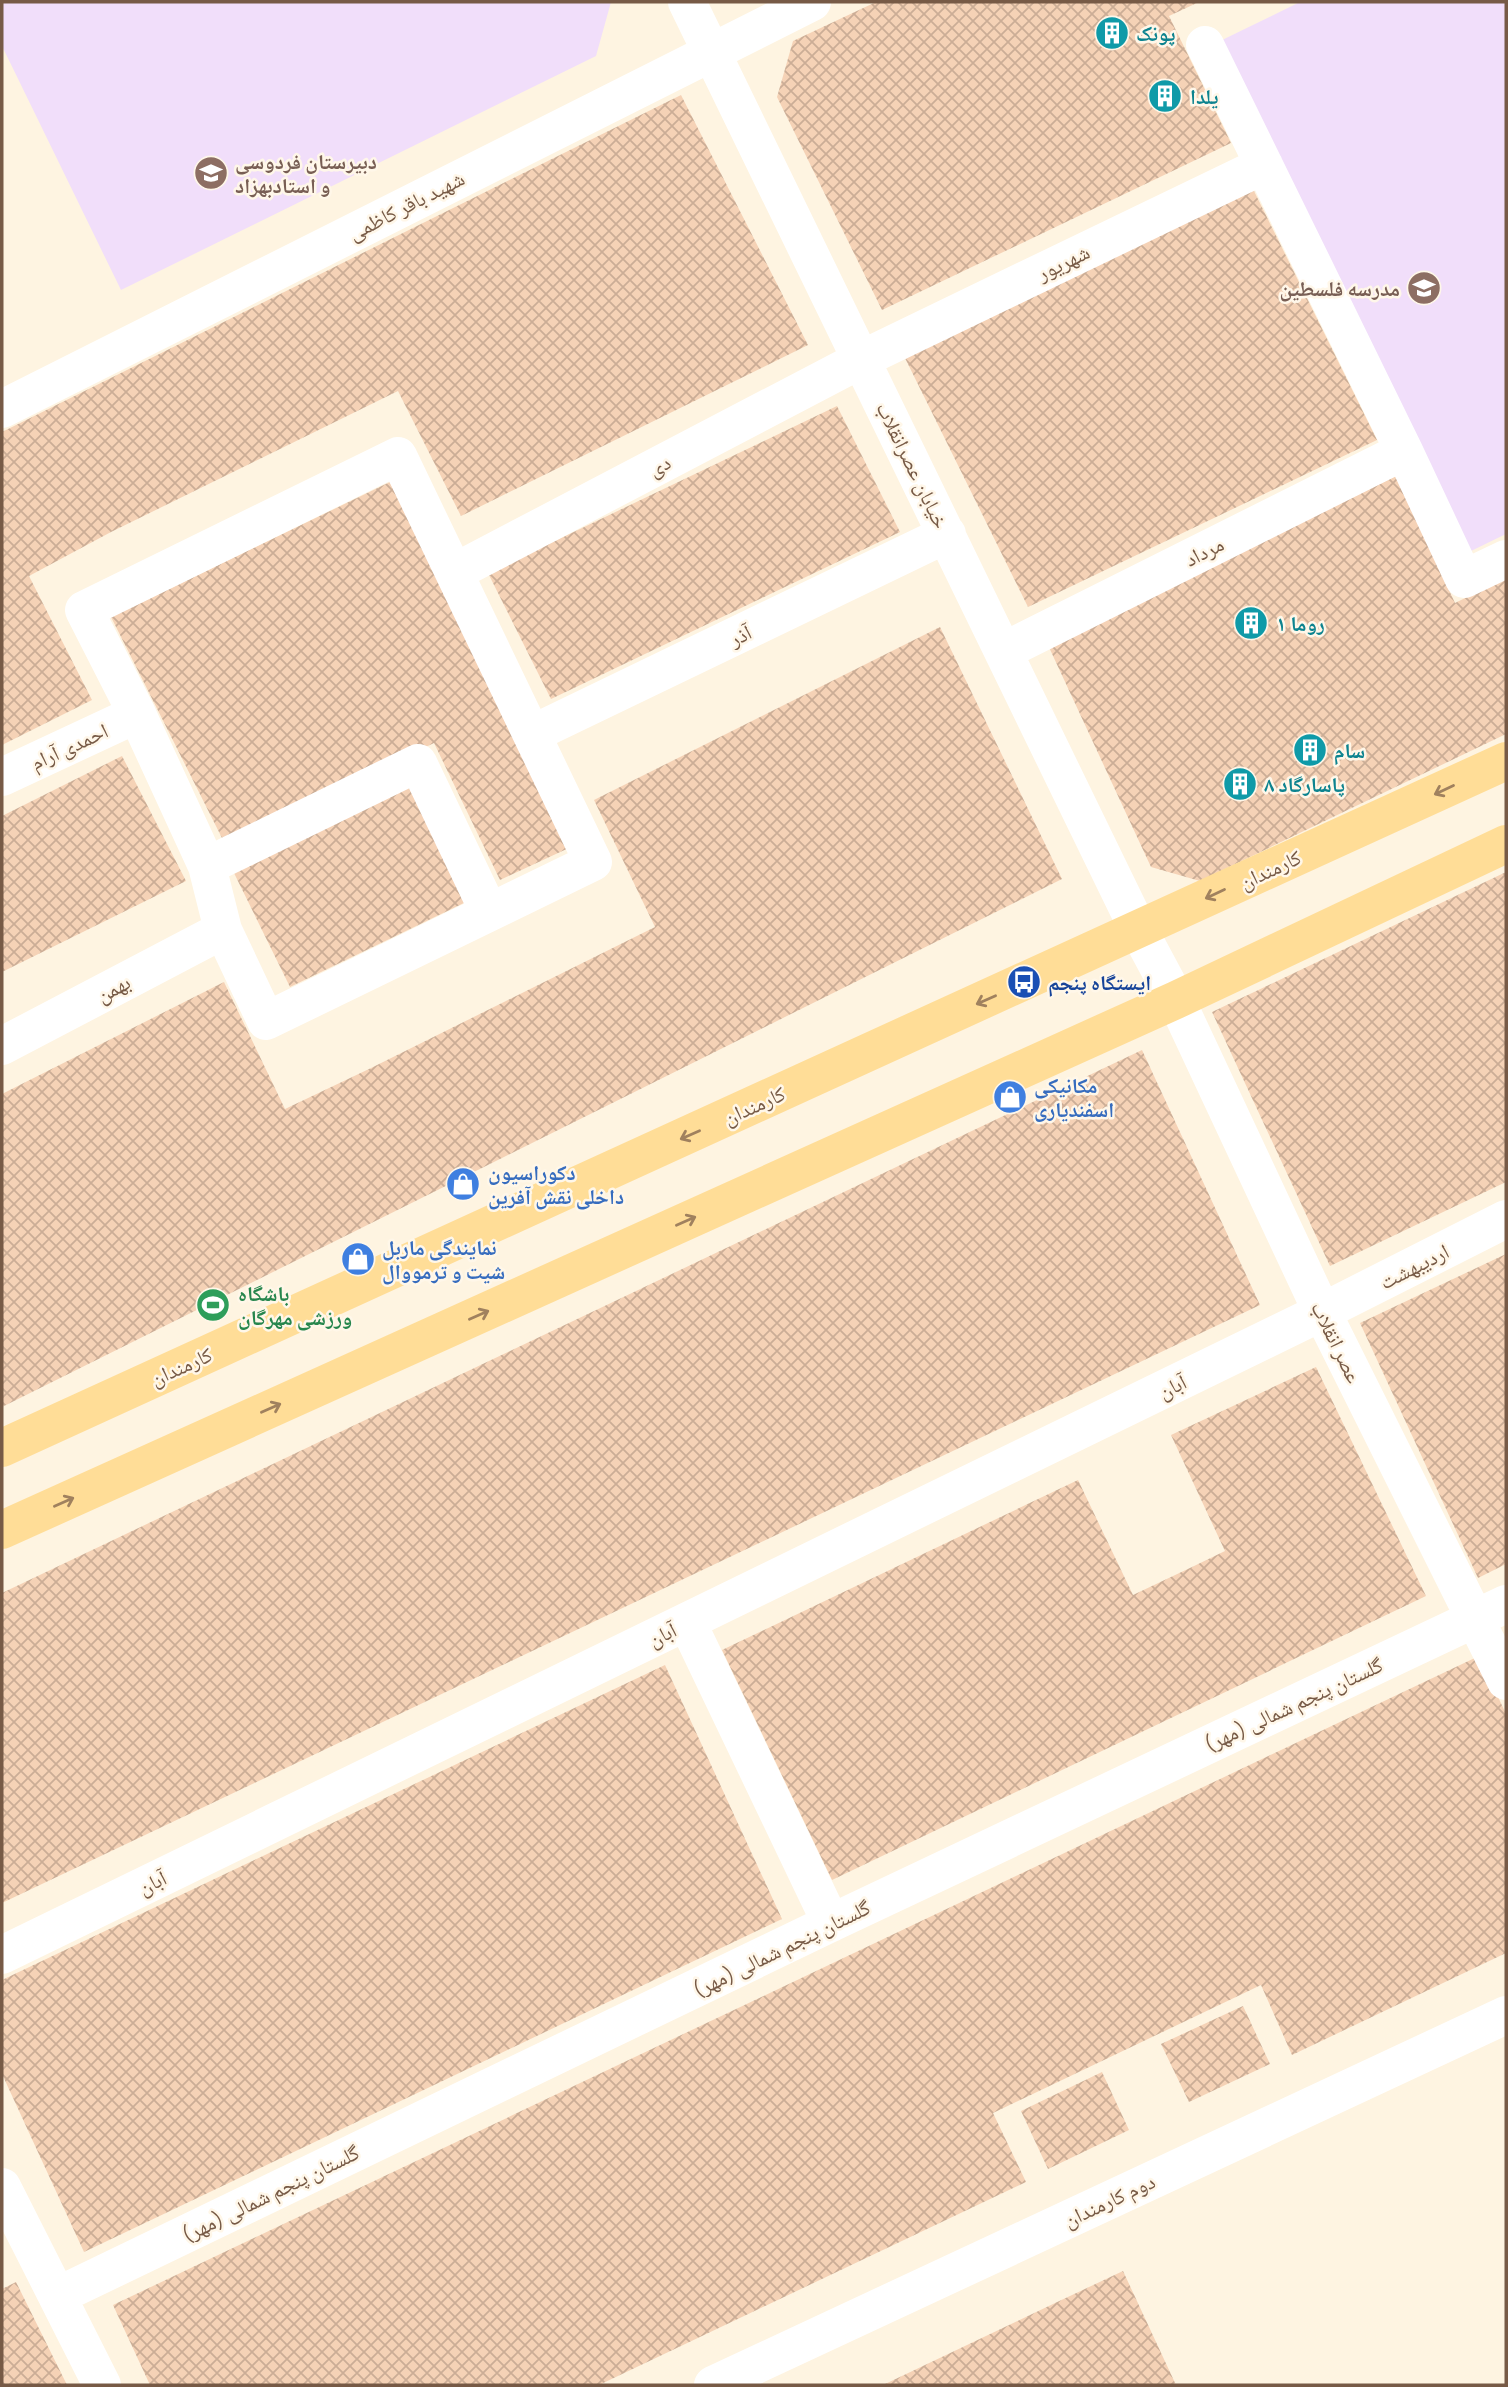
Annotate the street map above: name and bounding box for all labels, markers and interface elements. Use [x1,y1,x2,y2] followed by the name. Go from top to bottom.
[1093,14,1131,52] building icon: پونک
[1136,19,1175,47] place label: پونک
[1146,77,1184,115] building icon: یلدا
[1190,82,1219,110] place label: یلدا
[235,147,377,199] place label: دبیرستان فردوسی و استادبهزاد
[192,154,230,192] school or university icon: دبیرستان فردوسی و استادبهزاد
[343,164,469,246] street label: شهید باقر کاظمی
[1031,237,1094,287] street label: شهریور
[1405,269,1443,307] school or university icon: مدرسه فلسطین
[1280,274,1400,302] place label: مدرسه فلسطین
[870,397,956,533] street label: خیابان عصرانقلاب
[643,448,675,482] street label: دی
[1180,529,1228,573] street label: مرداد
[1232,604,1270,642] building icon: روما ۱
[1276,609,1325,637] place label: روما ۱
[723,617,757,653] street label: آذر
[26,716,113,777] street label: احمدی آرام
[1291,731,1329,769] building icon: سام
[1334,736,1365,765] place label: سام
[1221,765,1259,803] building icon: پاسارگاد ۸
[1264,770,1345,798] place label: پاسارگاد ۸
[1434,783,1455,797] one-way arrow
[1235,842,1306,895] street label: کارمندان
[1205,888,1226,901] one-way arrow
[1005,963,1043,1001] bus stop icon: ایستگاه پنجم
[91,967,135,1009] street label: بهمن
[1048,968,1151,997] place label: ایستگاه پنجم
[976,993,997,1007] one-way arrow
[1034,1071,1114,1123] place label: مکانیکی اسفندیاری
[991,1078,1029,1116] shop icon: مکانیکی اسفندیاری
[719,1079,790,1131] street label: کارمندان
[680,1128,701,1142] one-way arrow
[488,1158,624,1210] place label: دکوراسیون داخلی نقش آفرین
[444,1165,482,1203] shop icon: دکوراسیون داخلی نقش آفرین
[675,1214,696,1227] one-way arrow
[382,1233,505,1285] place label: نمایندگی ماربل شیت و ترمووال
[1375,1237,1453,1295] street label: اردیبهشت
[339,1240,377,1278] shop icon: نمایندگی ماربل شیت و ترمووال
[238,1279,352,1331] place label: باشگاه ورزشی مهرگان
[194,1286,232,1324] sports icon: باشگاه ورزشی مهرگان
[1305,1297,1369,1388] street label: عصر انقلاب
[467,1308,489,1321] one-way arrow
[146,1340,217,1392] street label: کارمندان
[1153,1367,1191,1405] street label: آبان
[260,1401,281,1414] one-way arrow
[53,1495,74,1508] one-way arrow
[643,1615,681,1653] street label: آبان
[1199,1650,1388,1759] street label: گلستان پنجم شمالی (مهر)
[133,1863,171,1901] street label: آبان
[687,1893,875,2004] street label: گلستان پنجم شمالی (مهر)
[176,2138,364,2249] street label: گلستان پنجم شمالی (مهر)
[1059,2167,1160,2234] street label: دوم کارمندان

